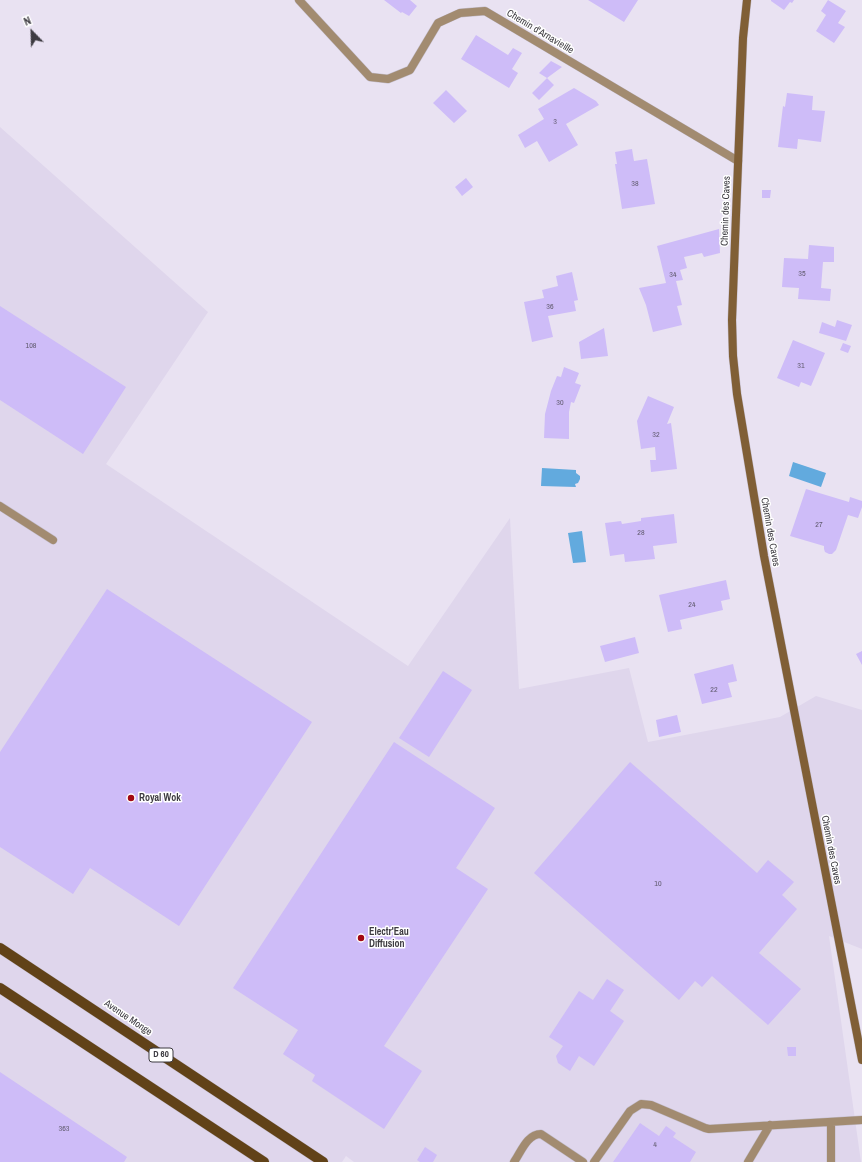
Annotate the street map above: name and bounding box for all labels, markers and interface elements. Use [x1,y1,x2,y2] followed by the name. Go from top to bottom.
[504,7,576,57] street label: Chemin d'Arnavieille
[12,12,52,52] north arrow
[22,13,33,29] text: N
[553,117,557,127] house number: 3
[719,176,733,246] street label: Chemin des Caves
[631,179,639,189] house number: 38
[798,269,806,279] house number: 35
[669,270,677,280] house number: 34
[546,302,554,312] house number: 36
[26,341,36,351] house number: 108
[797,361,805,371] house number: 31
[556,398,564,408] house number: 30
[652,430,660,440] house number: 32
[758,497,782,567] street label: Chemin des Caves
[815,520,823,530] house number: 27
[637,528,645,538] house number: 28
[688,600,696,610] house number: 24
[710,685,718,695] house number: 22
[139,792,181,804] place label: Royal Wok
[126,793,136,803] marker: Royal Wok
[818,815,844,885] street label: Chemin des Caves
[654,879,662,889] house number: 10
[369,926,409,950] place label: Electr'Eau Diffusion
[356,933,366,943] marker: Electr'Eau Diffusion
[102,998,154,1038] street label: Avenue Monge
[149,1048,173,1062] road number: D 60
[59,1124,69,1134] house number: 363
[653,1140,657,1150] house number: 4

